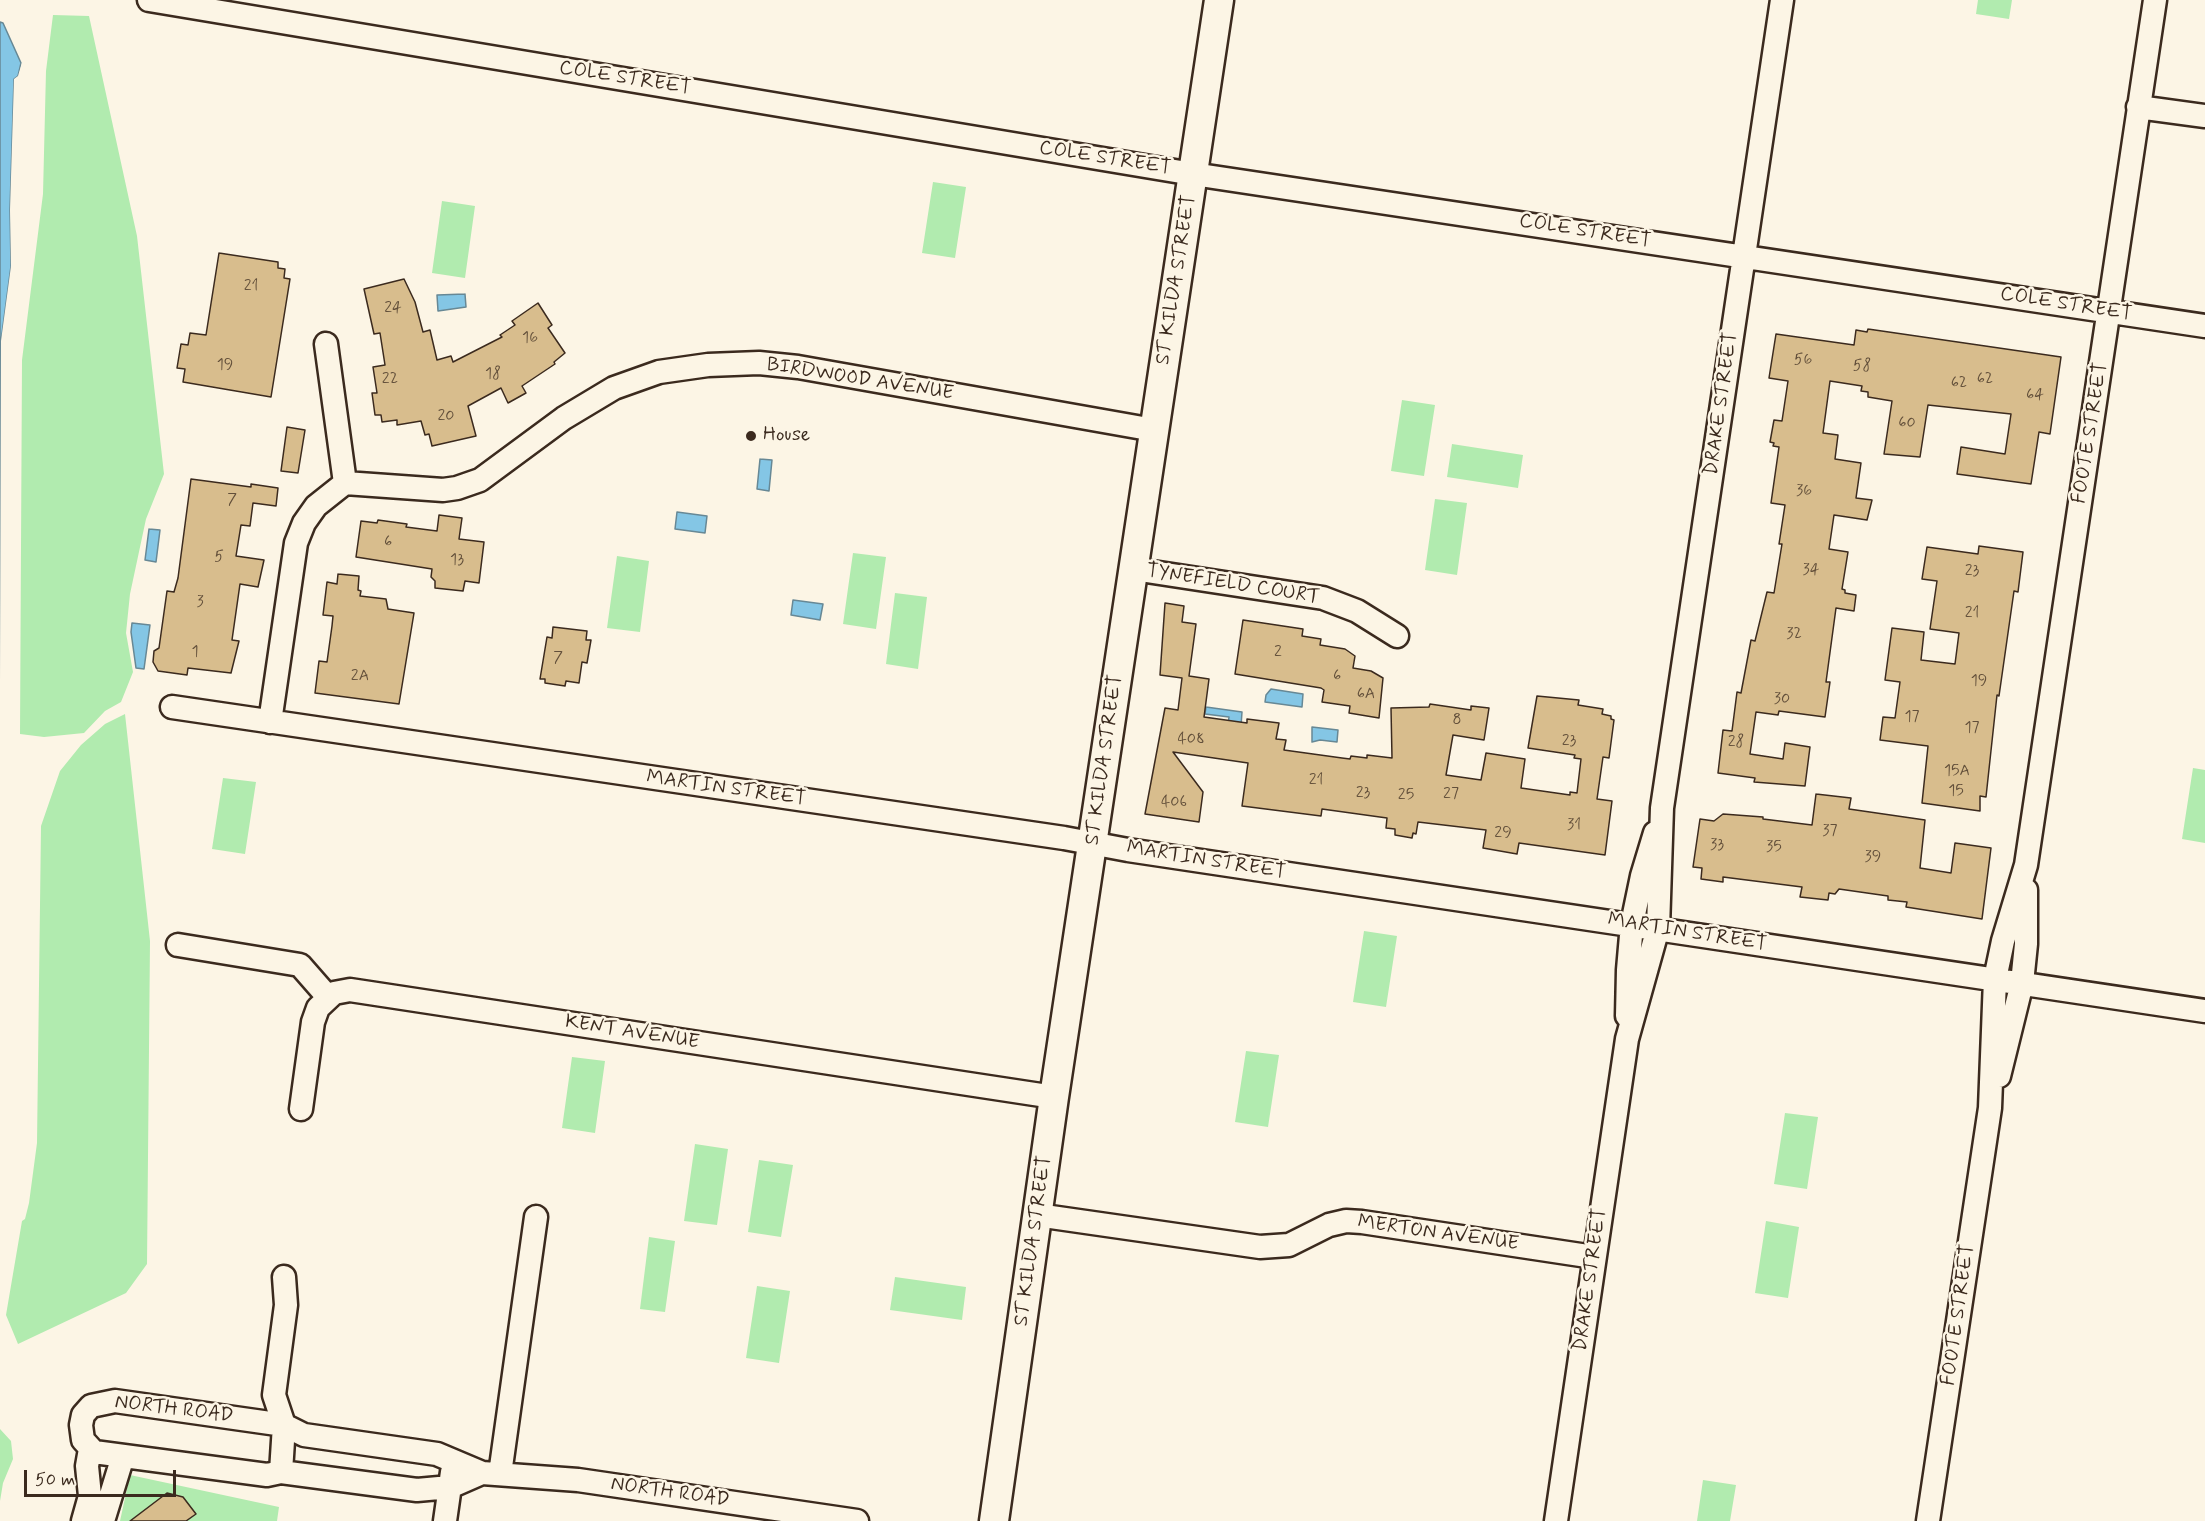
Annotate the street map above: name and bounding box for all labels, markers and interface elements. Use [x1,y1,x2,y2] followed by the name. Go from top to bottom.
[557,57,693,101] street label: COLE STREET
[1037,137,1173,181] street label: COLE STREET
[1152,193,1202,367] street label: ST KILDA STREET
[1517,210,1653,254] street label: COLE STREET
[244,277,258,297] house number: 21
[1998,283,2134,327] street label: COLE STREET
[384,299,402,319] house number: 24
[522,329,538,349] house number: 16
[1700,331,1744,477] street label: DRAKE STREET
[1794,351,1812,371] house number: 56
[765,353,955,407] street label: BIRDWOOD AVENUE
[217,356,233,376] house number: 19
[1853,357,1871,377] house number: 58
[2068,361,2114,505] street label: FOOTE STREET
[485,365,501,385] house number: 18
[382,370,398,390] house number: 22
[1977,370,1993,390] house number: 62
[1951,374,1967,394] house number: 62
[2026,386,2044,406] house number: 64
[438,407,454,427] house number: 20
[1898,414,1916,434] house number: 60
[763,424,810,448] place label: House
[744,429,758,443] marker: House
[1796,482,1812,502] house number: 36
[227,491,237,511] house number: 7
[384,533,392,553] house number: 6
[214,548,224,568] house number: 5
[450,551,464,571] house number: 13
[1145,559,1321,611] street label: TYNEFIELD COURT
[1803,561,1819,581] house number: 34
[1965,562,1979,582] house number: 23
[196,593,204,613] house number: 3
[1965,604,1979,624] house number: 21
[1786,625,1802,645] house number: 32
[191,643,199,663] house number: 1
[1274,643,1282,663] house number: 2
[553,649,563,669] house number: 7
[351,667,369,687] house number: 2A
[1333,667,1341,687] house number: 6
[1971,672,1987,692] house number: 19
[1081,673,1129,847] street label: ST KILDA STREET
[1357,685,1375,705] house number: 6A
[1774,690,1790,710] house number: 30
[1904,708,1920,728] house number: 17
[1452,711,1462,731] house number: 8
[1964,719,1980,739] house number: 17
[1177,730,1205,750] house number: 408
[1562,732,1576,752] house number: 23
[1728,733,1744,753] house number: 28
[1944,762,1970,782] house number: 15A
[645,766,807,812] street label: MARTIN STREET
[1309,771,1323,791] house number: 21
[1948,782,1964,802] house number: 15
[1356,784,1370,804] house number: 23
[1443,785,1459,805] house number: 27
[1398,786,1414,806] house number: 25
[1161,793,1187,813] house number: 406
[1567,816,1581,836] house number: 31
[1822,822,1838,842] house number: 37
[1494,824,1512,844] house number: 29
[1710,836,1724,856] house number: 33
[1125,837,1287,885] street label: MARTIN STREET
[1766,838,1782,858] house number: 35
[1865,848,1881,868] house number: 39
[1606,909,1768,957] street label: MARTIN STREET
[563,1011,701,1055] street label: KENT AVENUE
[1010,1154,1058,1328] street label: ST KILDA STREET
[1569,1207,1613,1353] street label: DRAKE STREET
[1356,1211,1520,1257] street label: MERTON AVENUE
[1937,1243,1981,1387] street label: FOOTE STREET
[113,1391,235,1429] street label: NORTH ROAD
[27,1458,178,1496] scale bar
[35,1468,75,1492] text: 50 m
[609,1473,731,1513] street label: NORTH ROAD

